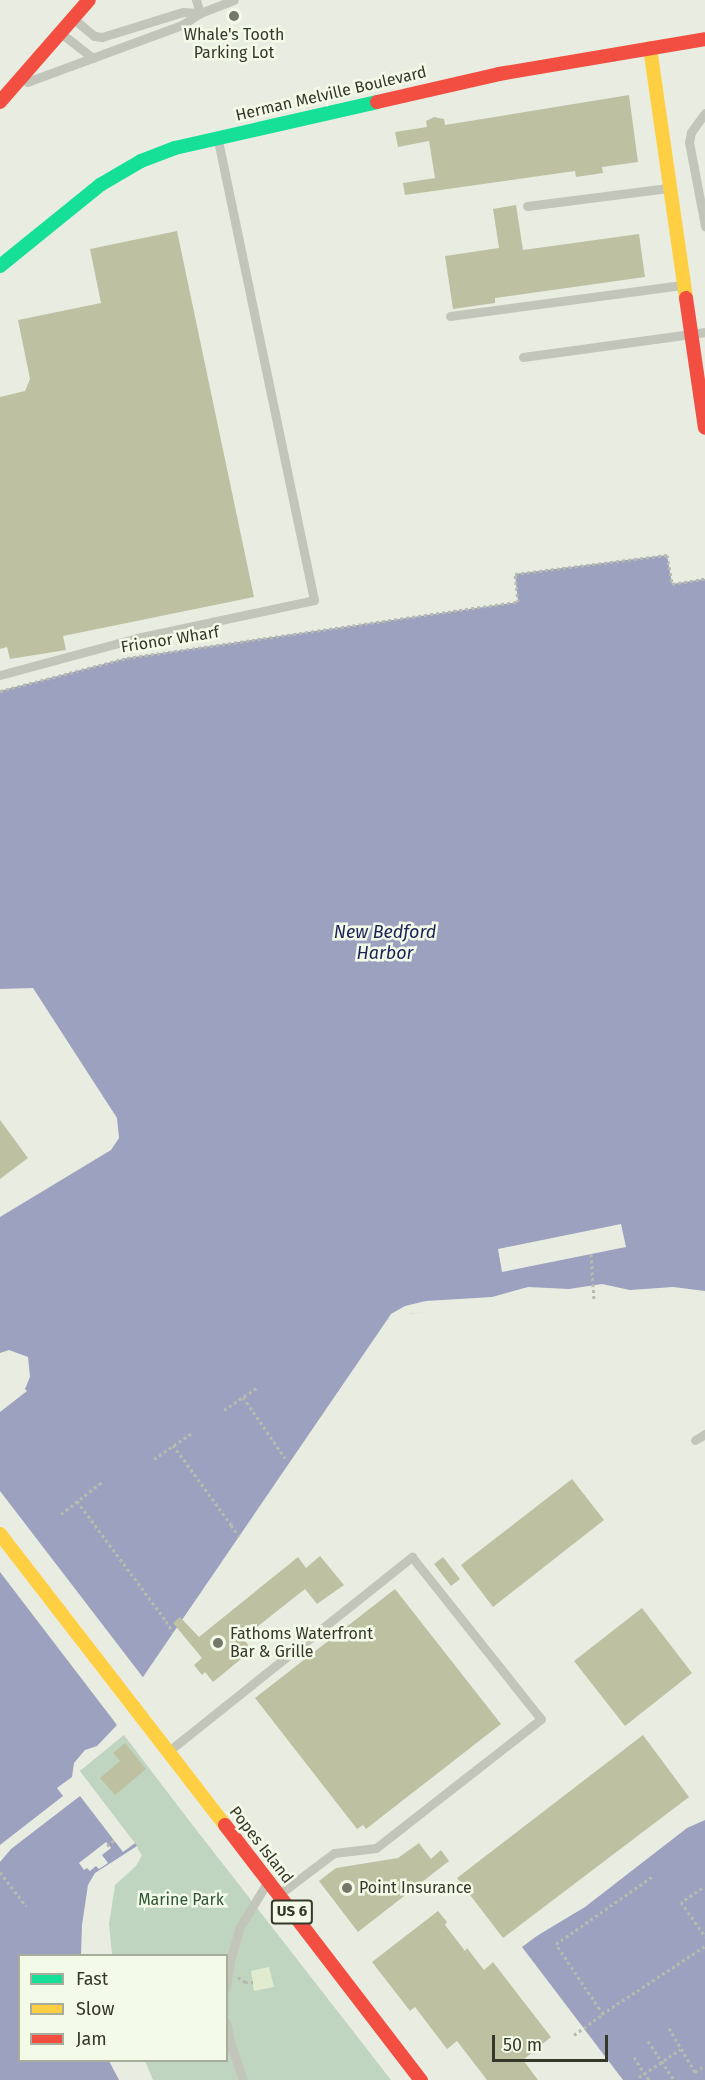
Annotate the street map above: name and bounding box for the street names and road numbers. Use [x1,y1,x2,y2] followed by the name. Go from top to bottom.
[234,63,428,125] street label: Herman Melville Boulevard
[119,623,221,657] street label: Frionor Wharf
[225,1803,297,1887] street label: Popes Island
[270,1900,314,1924] road number: US 6

